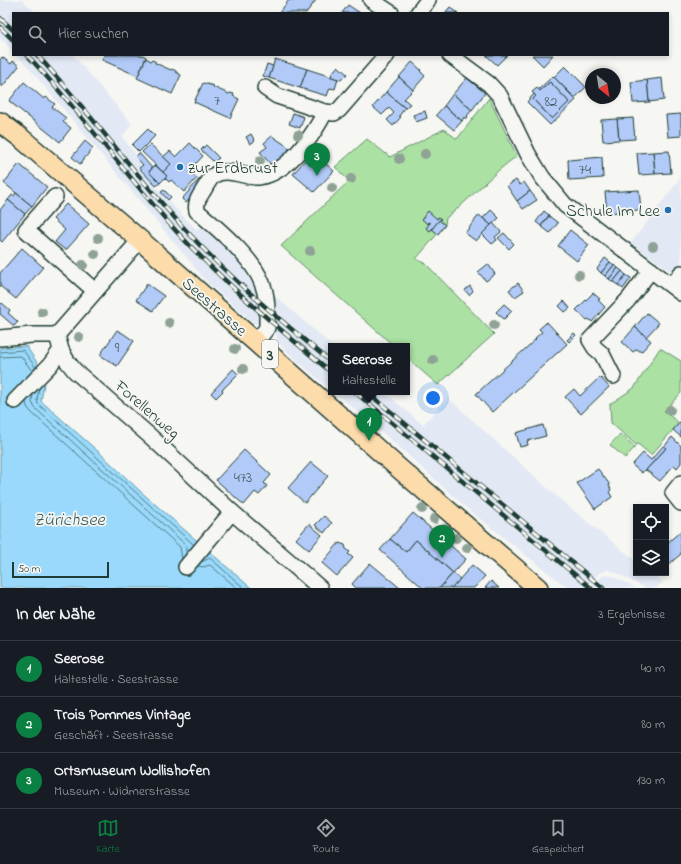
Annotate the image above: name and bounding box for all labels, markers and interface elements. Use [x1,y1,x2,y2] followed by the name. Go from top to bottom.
[12,12,669,56] search box
[26,23,48,45] icon: search
[58,23,129,45] text: Hier suchen
[585,68,621,104] north arrow
[214,90,220,112] house number: 7
[544,91,558,113] house number: 82
[304,143,330,176] pin: 3
[188,156,278,181] place label: zur Erdbrust
[579,159,591,181] house number: 74
[175,162,185,172] marker: zur Erdbrust
[566,199,660,224] place label: Schule Im Lee
[663,205,673,215] marker: Schule Im Lee
[176,271,253,343] street label: Seestrasse
[115,337,120,359] house number: 9
[262,340,278,368] road number: 3
[328,343,410,395] popup
[342,349,392,371] text: Seerose
[342,371,396,390] text: Haltestelle
[107,374,185,447] street label: Forellenweg
[423,388,443,408] your location
[356,408,382,441] pin: 1
[234,467,252,489] house number: 473
[633,504,669,576] map controls
[633,504,669,540] button: locate
[33,508,105,534] water label: Zürichsee
[429,525,455,558] pin: 2
[633,540,669,576] button: layers
[12,560,109,579] scale bar
[18,561,40,577] text: 50 m
[16,602,95,627] text: In der Nähe
[598,605,665,624] text: 3 Ergebnisse
[54,648,104,670] text: Seerose
[27,659,31,678] text: 1
[641,659,665,678] text: 40 m
[54,670,178,689] text: Haltestelle · Seestrasse
[54,704,191,726] text: Trois Pommes Vintage
[26,715,32,734] text: 2
[641,715,665,734] text: 80 m
[54,726,173,745] text: Geschäft · Seestrasse
[54,760,210,782] text: Ortsmuseum Wollishofen
[26,771,32,790] text: 3
[637,771,665,790] text: 130 m
[54,782,190,801] text: Museum · Widmerstrasse
[96,817,120,857] tab: Karte
[313,817,339,857] tab: Route
[532,817,585,857] tab: Gespeichert

